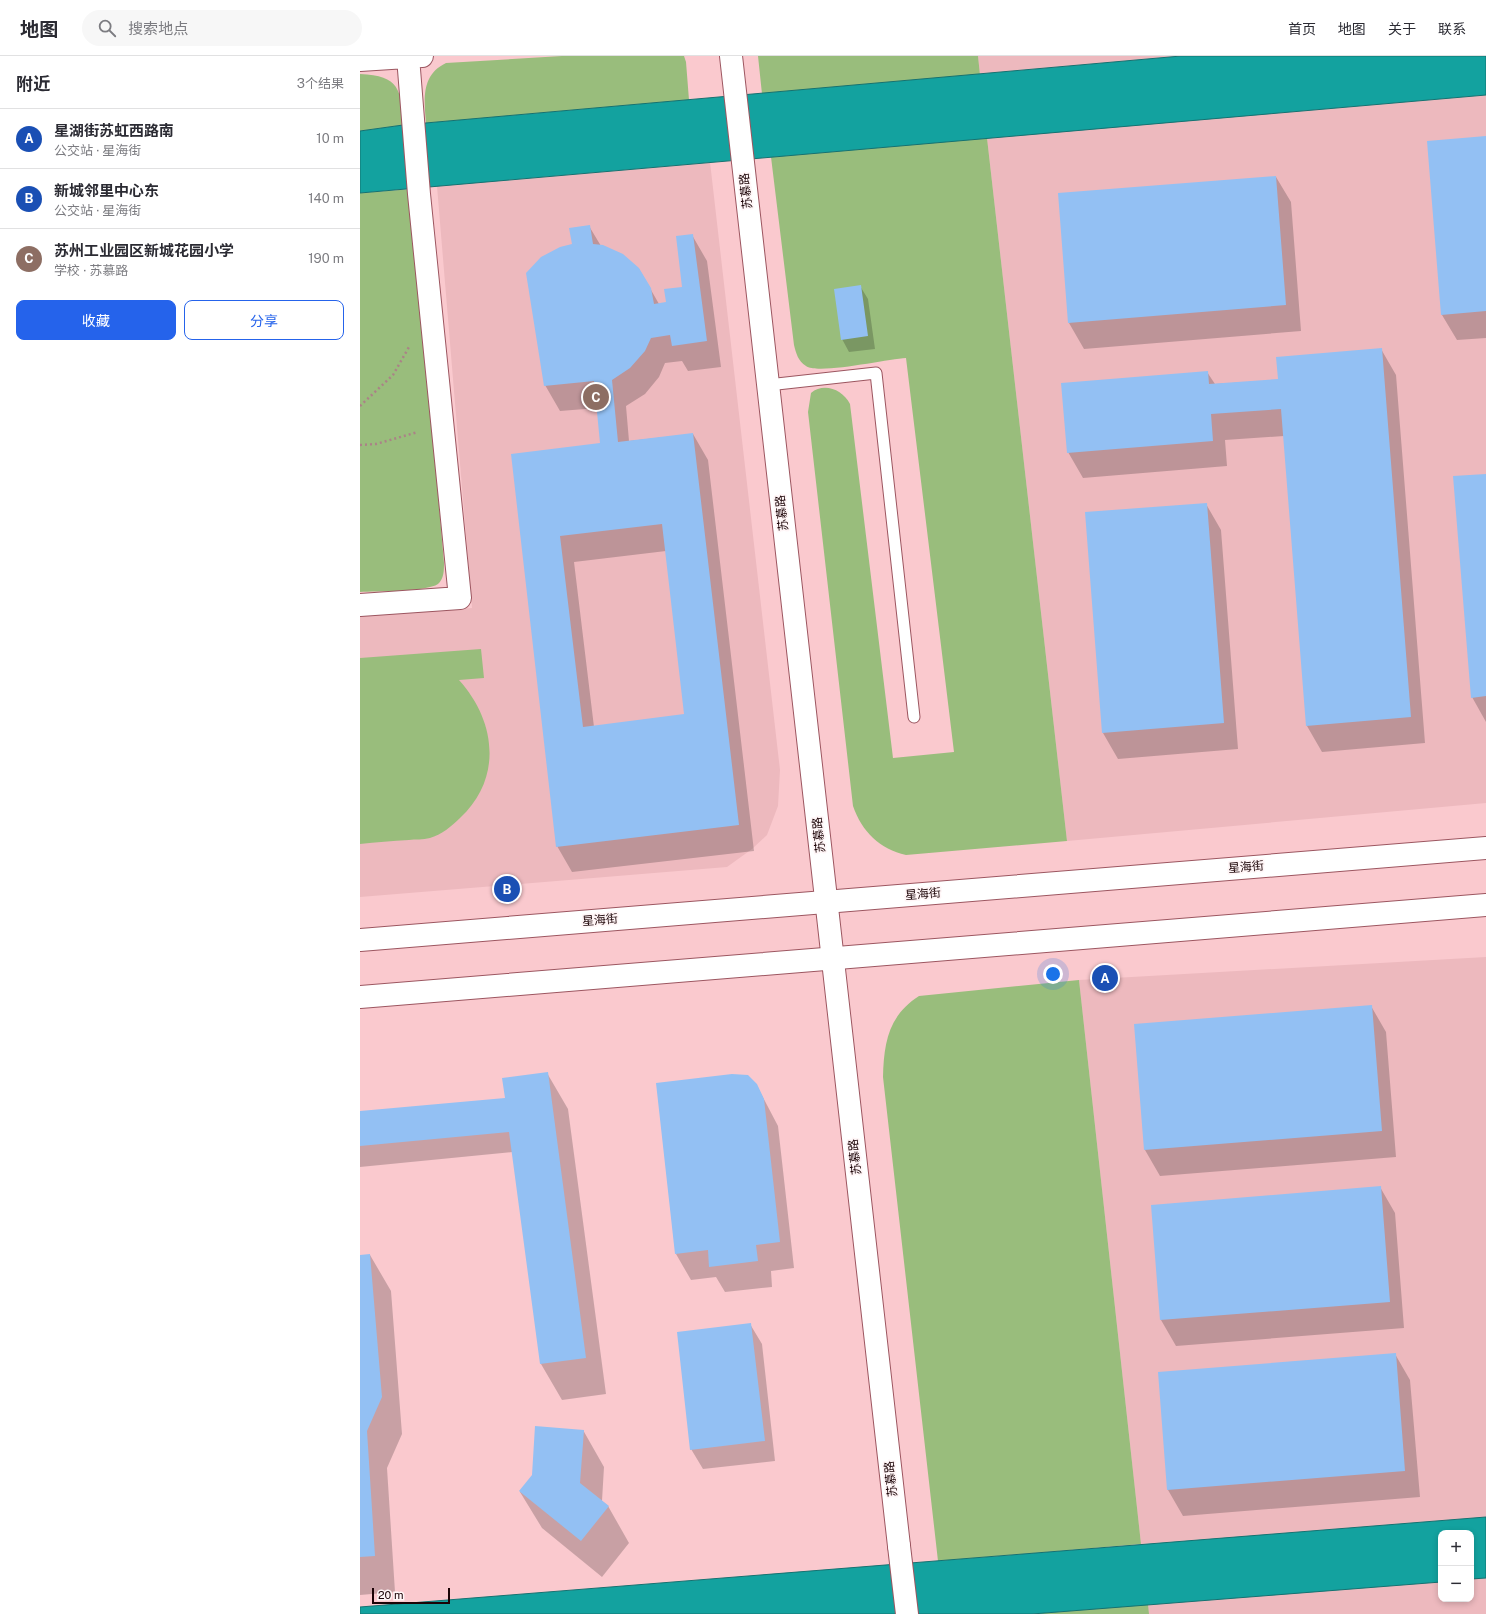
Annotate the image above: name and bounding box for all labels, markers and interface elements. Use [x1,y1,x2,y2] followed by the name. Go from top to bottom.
[82,10,362,46] search box
[96,17,118,39] icon: search
[20,18,58,40] text: 地图
[128,20,188,37] text: 搜索地点
[1288,21,1316,37] text: 首页
[1338,21,1366,37] text: 地图
[1388,21,1416,37] text: 关于
[1438,21,1466,37] text: 联系
[16,74,50,94] text: 附近
[297,76,344,91] text: 3个结果
[54,122,174,139] text: 星湖街苏虹西路南
[24,131,34,146] text: A
[316,131,344,146] text: 10 m
[54,143,141,158] text: 公交站 · 星海街
[737,172,755,210] street label: 苏慕路
[54,182,159,199] text: 新城邻里中心东
[25,191,33,206] text: B
[308,191,344,206] text: 140 m
[54,203,141,218] text: 公交站 · 星海街
[54,242,234,259] text: 苏州工业园区新城花园小学
[24,251,34,266] text: C
[308,251,344,266] text: 190 m
[54,263,128,278] text: 学校 · 苏慕路
[16,300,176,340] button: 收藏
[184,300,344,340] button: 分享
[583,382,609,412] pin: C
[773,494,791,532] street label: 苏慕路
[810,816,828,854] street label: 苏慕路
[1227,858,1265,876] street label: 星海街
[494,874,520,904] pin: B
[904,885,942,903] street label: 星海街
[581,911,619,929] street label: 星海街
[1092,963,1118,993] pin: A
[1043,964,1063,984] your location
[846,1138,864,1176] street label: 苏慕路
[882,1460,900,1498] street label: 苏慕路
[1438,1530,1474,1602] map controls
[1438,1530,1474,1566] button: +
[1438,1566,1474,1602] button: −
[372,1586,450,1605] scale bar
[378,1589,403,1601] text: 20 m

